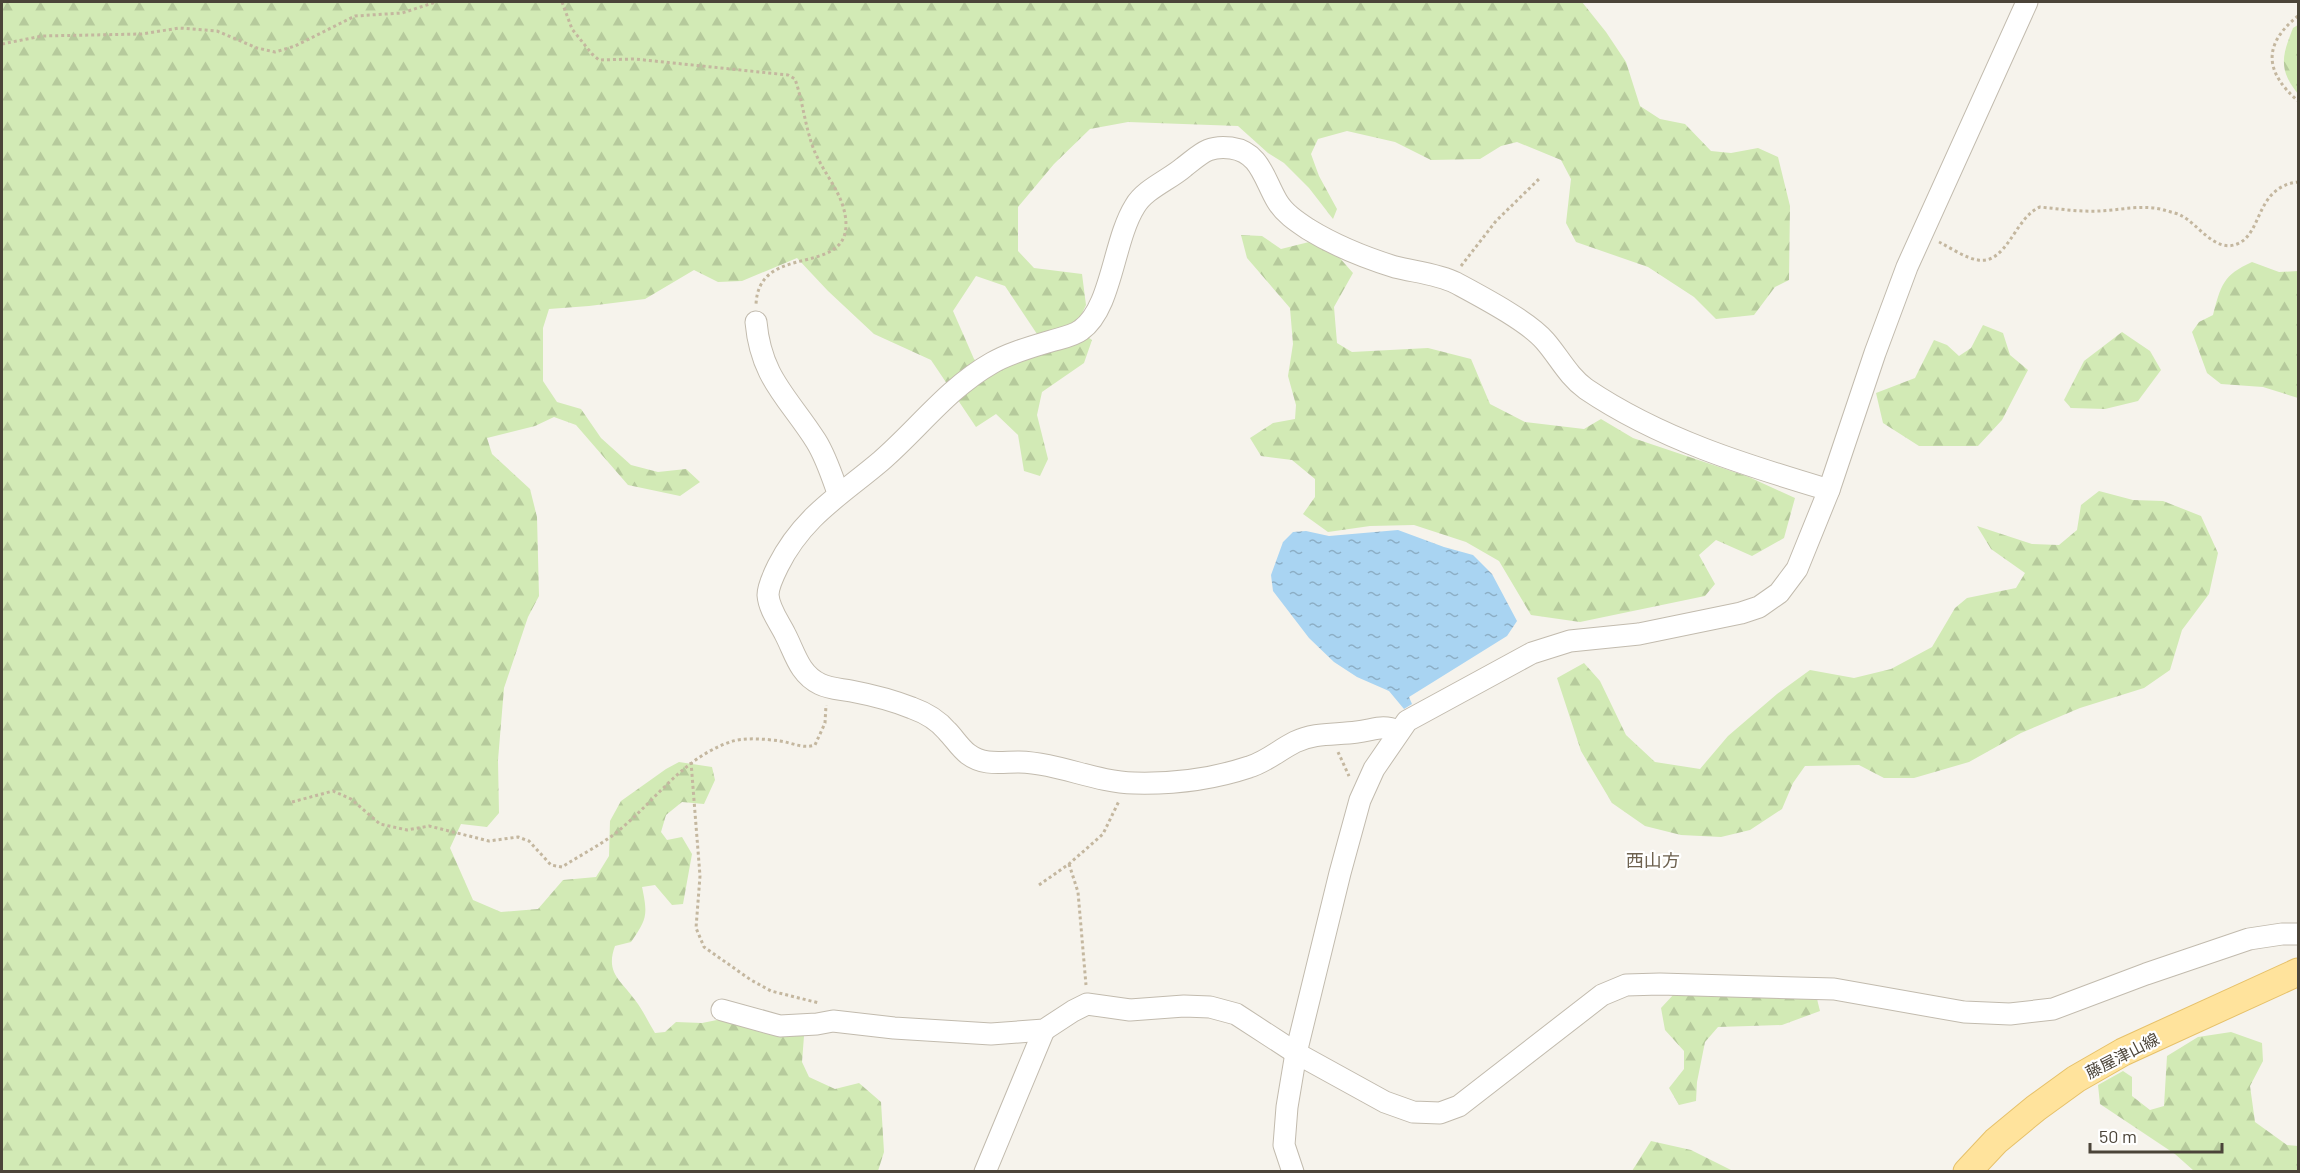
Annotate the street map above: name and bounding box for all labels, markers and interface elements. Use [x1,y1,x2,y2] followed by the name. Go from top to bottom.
[1626,849,1680,871] district label: 西山方
[2082,1028,2162,1082] street label: 藤屋津山線
[2090,1116,2222,1154] scale bar
[2099,1125,2137,1147] text: 50 m

